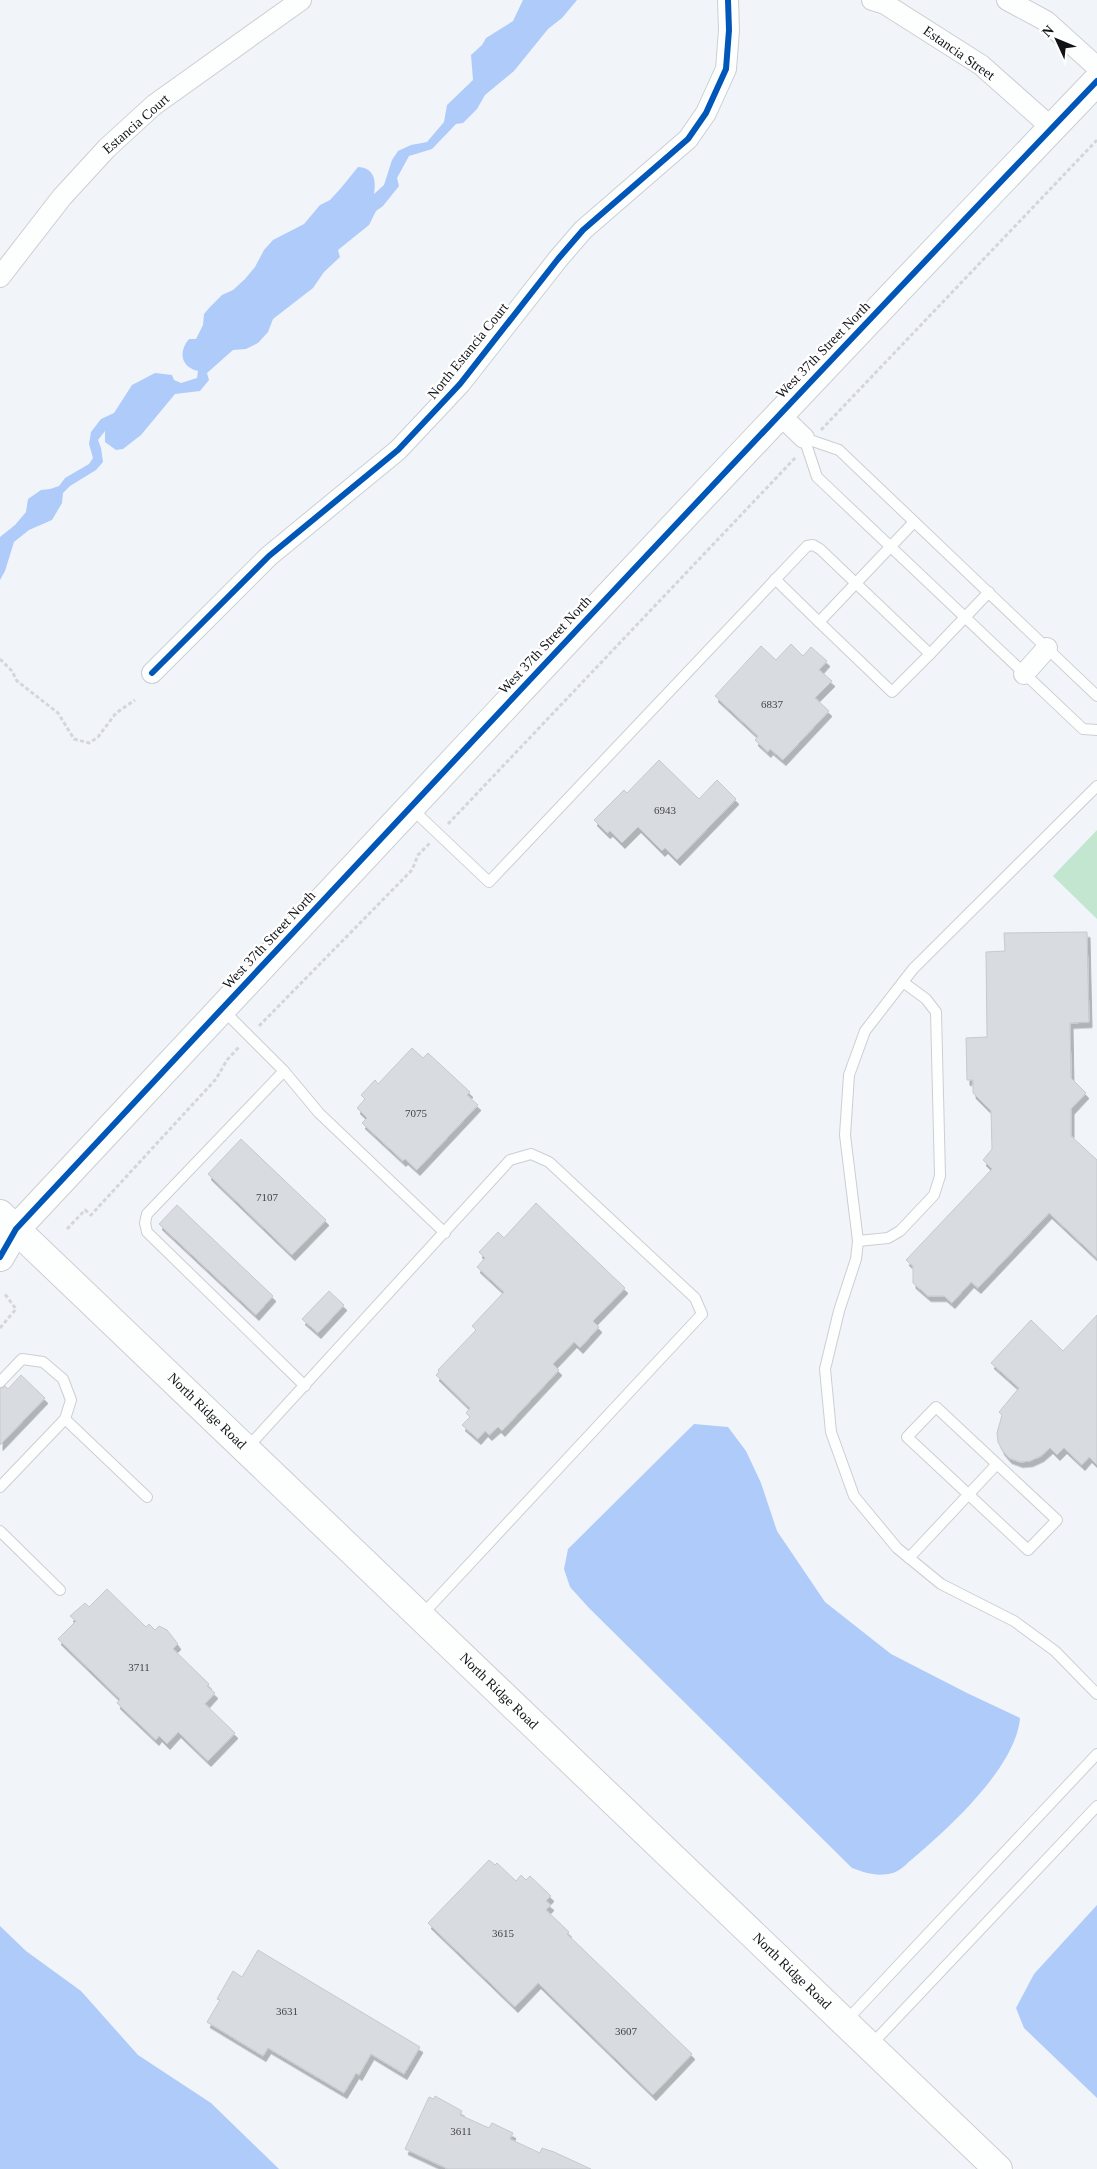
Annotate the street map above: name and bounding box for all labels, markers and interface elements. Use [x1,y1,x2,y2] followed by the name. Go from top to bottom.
[1032,15,1082,65] north arrow
[1039,22,1057,40] text: N
[920,23,998,83] street label: Estancia Street
[100,91,172,157] street label: Estancia Court
[773,299,873,401] street label: West 37th Street North
[425,300,511,402] street label: North Estancia Court
[496,593,594,697] street label: West 37th Street North
[761,698,784,710] house number: 6837
[654,804,677,816] house number: 6943
[220,888,318,992] street label: West 37th Street North
[405,1107,428,1119] house number: 7075
[256,1191,279,1203] house number: 7107
[165,1370,249,1452] street label: North Ridge Road
[457,1650,541,1732] street label: North Ridge Road
[128,1661,150,1673] house number: 3711
[492,1927,515,1939] house number: 3615
[750,1930,834,2012] street label: North Ridge Road
[276,2005,298,2017] house number: 3631
[615,2025,638,2037] house number: 3607
[450,2125,472,2137] house number: 3611

